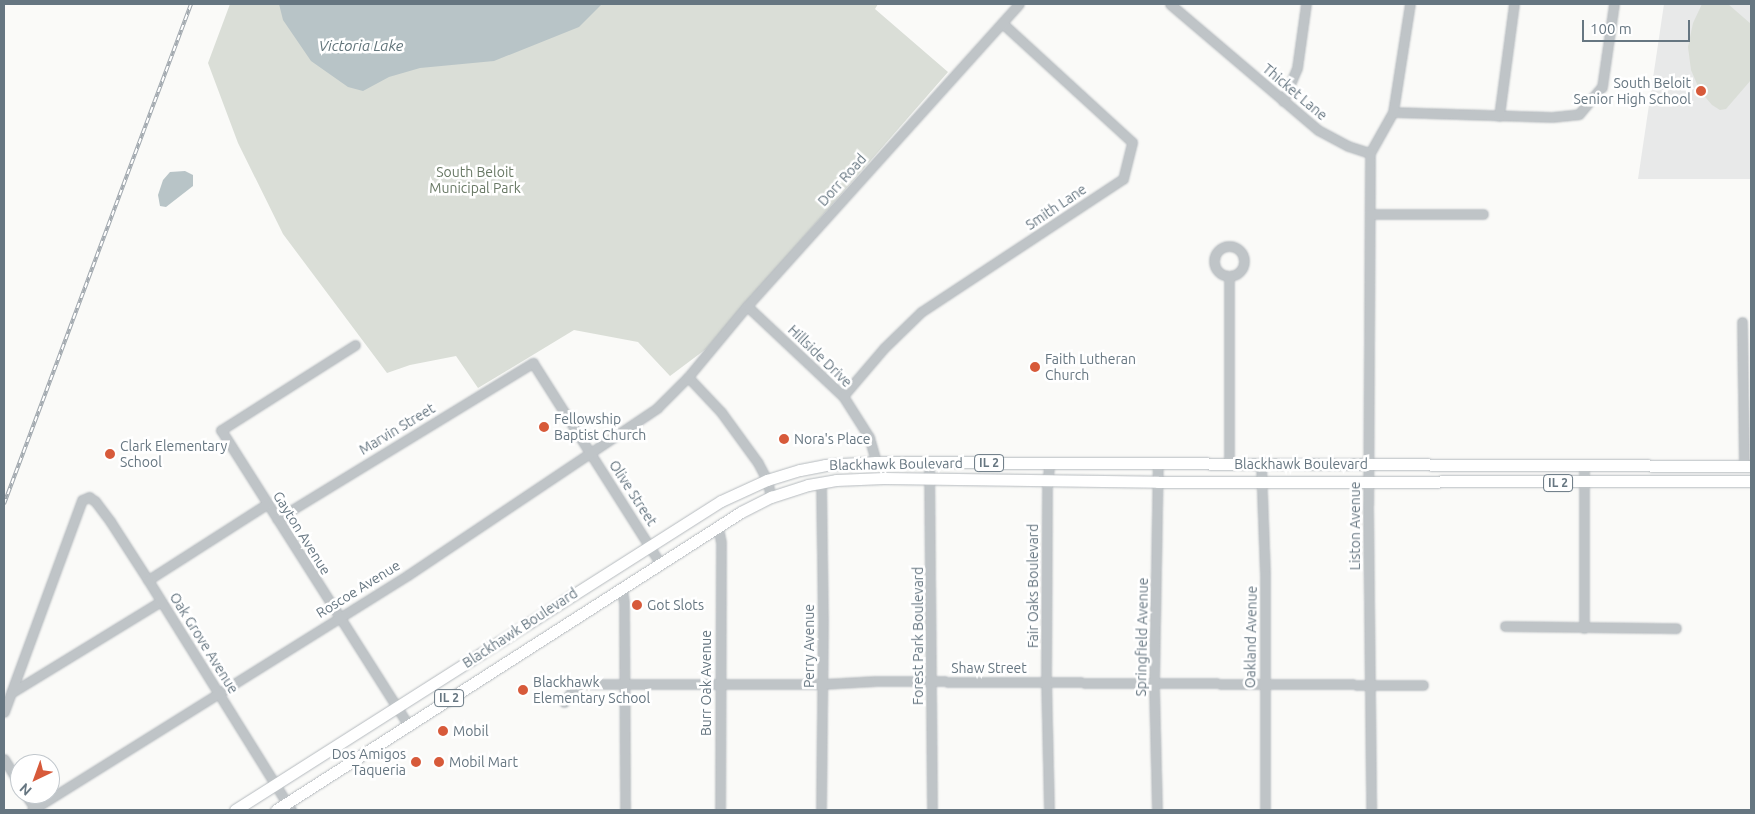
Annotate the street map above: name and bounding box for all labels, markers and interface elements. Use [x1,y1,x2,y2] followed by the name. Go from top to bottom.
[1585,10,1692,42] scale bar
[1590,20,1632,37] text: 100 m
[319,37,403,55] water label: Victoria Lake
[1259,60,1331,124] street label: Thicket Lane
[1574,75,1691,108] place label: South Beloit Senior High School
[1695,85,1707,97] marker: South Beloit Senior High School
[814,151,870,209] street label: Dorr Road
[429,164,521,196] park label: South Beloit Municipal Park
[1022,181,1090,233] street label: Smith Lane
[785,321,855,391] street label: Hillside Drive
[1045,351,1136,384] place label: Faith Lutheran Church
[1029,361,1041,373] marker: Faith Lutheran Church
[356,400,438,458] street label: Marvin Street
[554,411,646,444] place label: Fellowship Baptist Church
[538,421,550,433] marker: Fellowship Baptist Church
[794,431,871,447] place label: Nora's Place
[778,433,790,445] marker: Nora's Place
[120,438,227,471] place label: Clark Elementary School
[104,448,116,460] marker: Clark Elementary School
[974,453,1004,472] road number: IL 2
[829,454,963,474] street label: Blackhawk Boulevard
[1234,456,1368,472] street label: Blackhawk Boulevard
[606,457,660,529] street label: Olive Street
[1543,473,1573,492] road number: IL 2
[1347,482,1363,570] street label: Liston Avenue
[270,488,334,578] street label: Gayton Avenue
[1025,524,1041,648] street label: Fair Oaks Boulevard
[313,557,403,621] street label: Roscoe Avenue
[910,567,926,705] street label: Forest Park Boulevard
[1133,577,1151,697] street label: Springfield Avenue
[459,585,581,671] street label: Blackhawk Boulevard
[1242,586,1260,688] street label: Oakland Avenue
[166,589,242,697] street label: Oak Grove Avenue
[647,597,704,613] place label: Got Slots
[631,599,643,611] marker: Got Slots
[801,604,817,688] street label: Perry Avenue
[698,630,714,736] street label: Burr Oak Avenue
[951,660,1027,676] street label: Shaw Street
[533,674,650,706] place label: Blackhawk Elementary School
[517,684,529,696] marker: Blackhawk Elementary School
[434,688,464,708] road number: IL 2
[453,723,489,739] place label: Mobil
[437,725,449,737] marker: Mobil
[332,746,406,779] place label: Dos Amigos Taqueria
[10,754,60,804] north arrow
[449,754,518,770] place label: Mobil Mart
[410,756,422,768] marker: Dos Amigos Taqueria
[433,756,445,768] marker: Mobil Mart
[16,780,35,799] text: N

